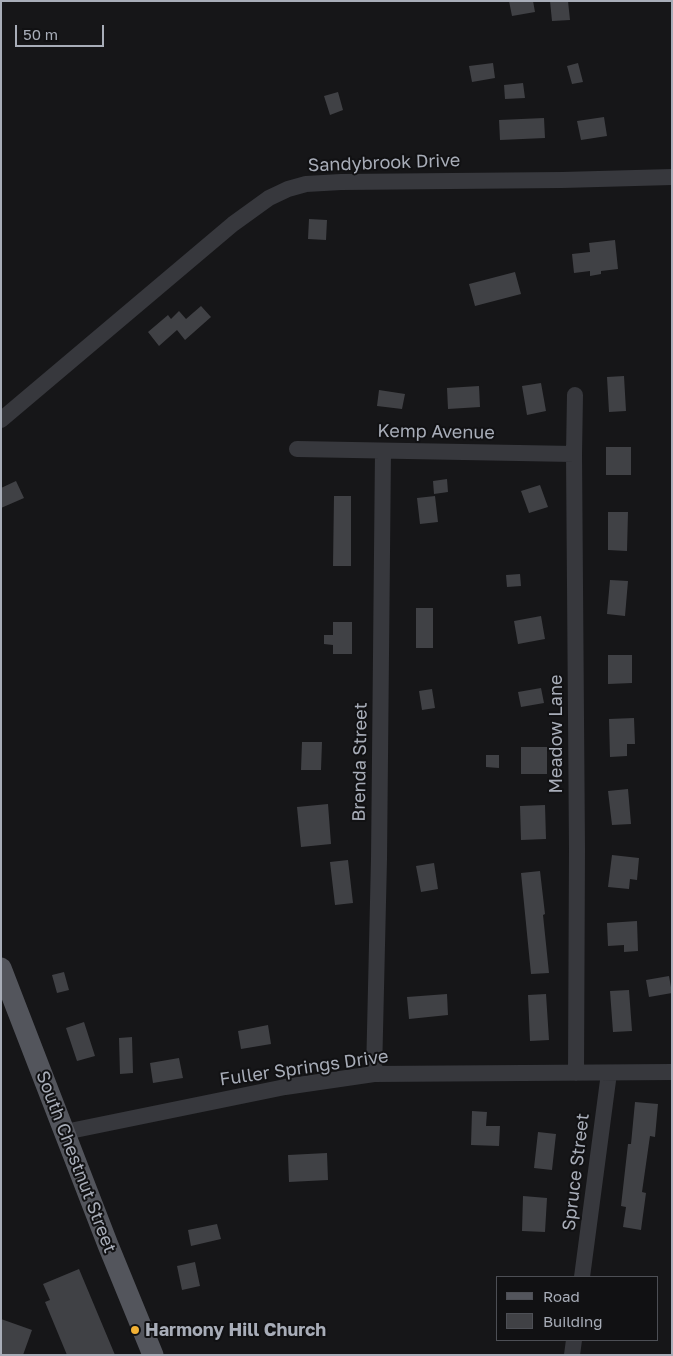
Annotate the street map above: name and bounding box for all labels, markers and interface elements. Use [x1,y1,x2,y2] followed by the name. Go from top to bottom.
[18,15,106,47] scale bar
[23,25,58,43] text: 50 m
[307,150,461,176] street label: Sandybrook Drive
[377,420,495,444] street label: Kemp Avenue
[545,675,567,793] street label: Meadow Lane
[348,702,372,822] street label: Brenda Street
[218,1045,390,1091] street label: Fuller Springs Drive
[31,1068,121,1256] street label: South Chestnut Street
[558,1112,594,1232] street label: Spruce Street
[496,1276,658,1341] legend
[543,1287,580,1305] text: Road
[543,1312,603,1330] text: Building
[145,1319,326,1341] place label: Harmony Hill Church
[129,1324,141,1336] marker: Harmony Hill Church

